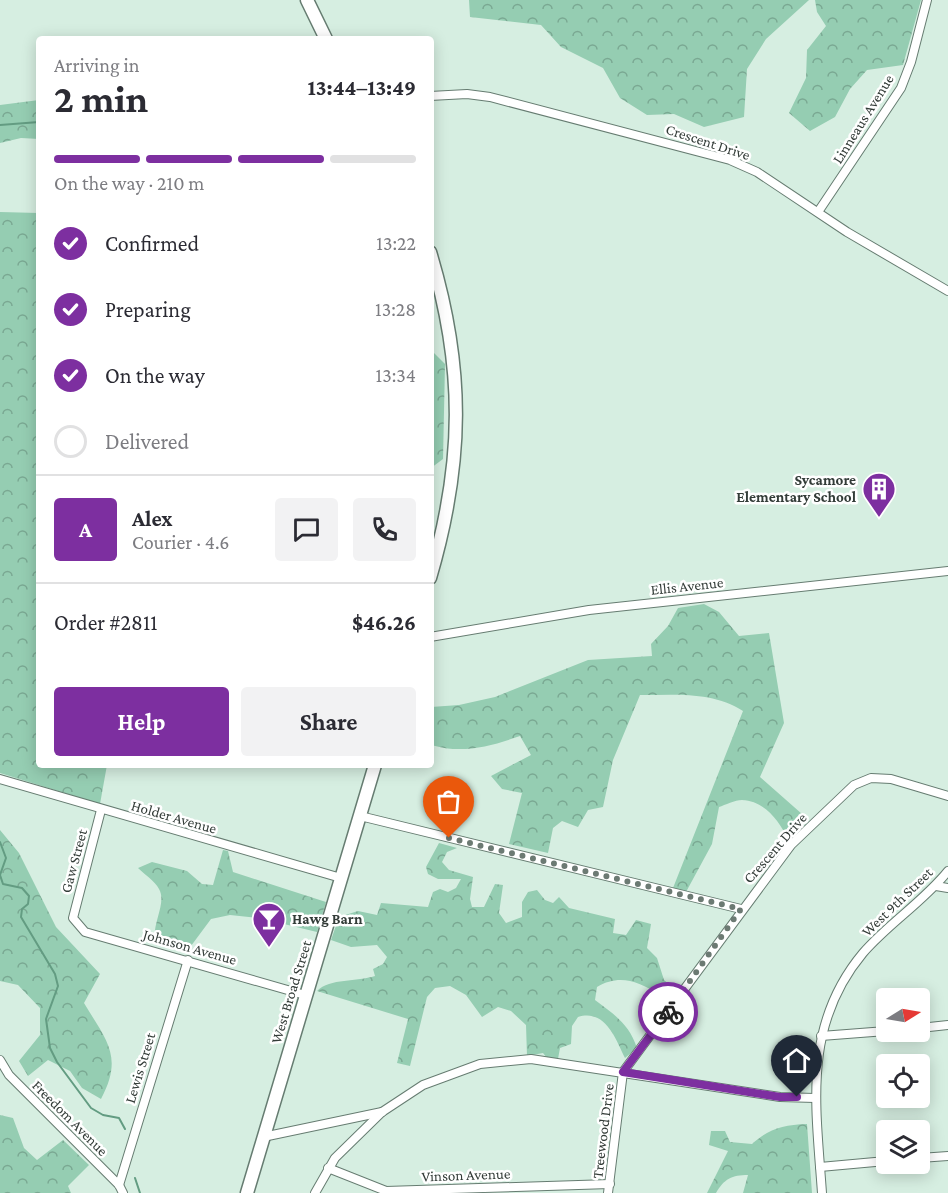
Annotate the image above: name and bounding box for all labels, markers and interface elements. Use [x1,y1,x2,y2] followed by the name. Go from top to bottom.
[54,54,139,76] text: Arriving in
[829,71,897,166] street label: Linneaus Avenue
[308,75,416,100] text: 13:44–13:49
[54,77,148,120] text: 2 min
[664,121,752,163] street label: Crescent Drive
[54,172,204,194] text: On the way · 210 m
[54,227,87,260] icon: check
[105,231,199,256] text: Confirmed
[376,232,416,254] text: 13:22
[54,293,87,326] icon: check
[105,297,191,322] text: Preparing
[375,298,416,320] text: 13:28
[54,359,87,392] icon: check
[105,363,205,388] text: On the way
[376,364,416,386] text: 13:34
[105,429,189,454] text: Delivered
[861,471,897,518] building icon: Sycamore Elementary School
[736,472,857,505] place label: Sycamore Elementary School
[275,498,338,561] button: chat
[353,498,416,561] button: phone
[132,506,173,531] text: Alex
[79,517,92,542] text: A
[132,531,230,553] text: Courier · 4.6
[650,574,724,598] street label: Ellis Avenue
[54,610,158,635] text: Order #2811
[352,610,416,635] text: $46.26
[54,687,229,756] button: Help
[241,687,416,756] button: Share
[423,776,474,838] pin
[432,785,465,818] icon: bag
[129,797,219,837] street label: Holder Avenue
[740,809,810,886] street label: Crescent Drive
[58,826,90,895] street label: Gaw Street
[858,864,936,940] street label: West 9th Street
[251,901,287,948] bar icon: Hawg Barn
[292,911,363,927] place label: Hawg Barn
[139,925,239,969] street label: Johnson Avenue
[268,938,315,1045] street label: West Broad Street
[638,982,698,1042] courier
[876,988,930,1042] north arrow
[876,988,930,1174] map controls
[652,996,685,1029] icon: bike
[122,1030,159,1105] street label: Lewis Street
[771,1035,822,1097] pin
[780,1044,813,1077] icon: home
[876,1054,930,1108] button: locate
[29,1077,111,1159] street label: Freedom Avenue
[589,1082,617,1179] street label: Treewood Drive
[876,1120,930,1174] button: layers
[421,1165,511,1185] street label: Vinson Avenue

